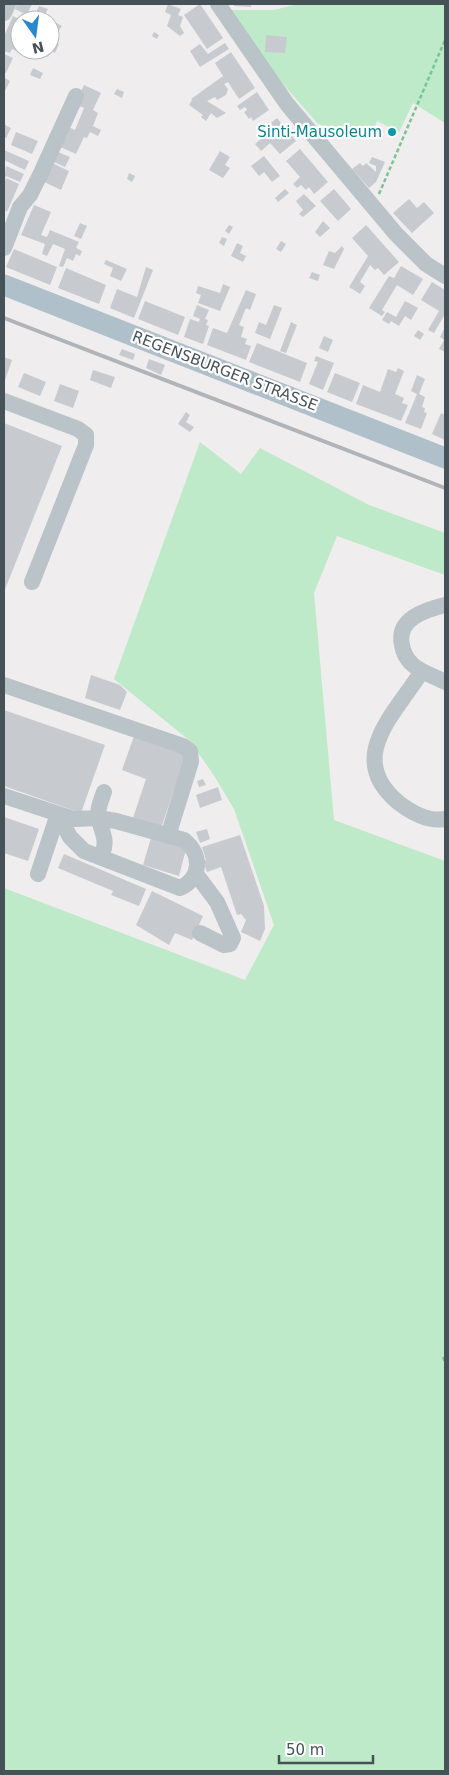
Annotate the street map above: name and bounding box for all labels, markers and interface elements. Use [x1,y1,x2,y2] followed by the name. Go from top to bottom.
[10,10,60,60] north arrow
[31,38,46,57] text: N
[257,123,382,141] place label: Sinti-Mausoleum
[386,126,398,138] marker: Sinti-Mausoleum
[130,327,320,415] street label: REGENSBURGER STRASSE
[279,1732,373,1764] scale bar
[286,1741,324,1759] text: 50 m

